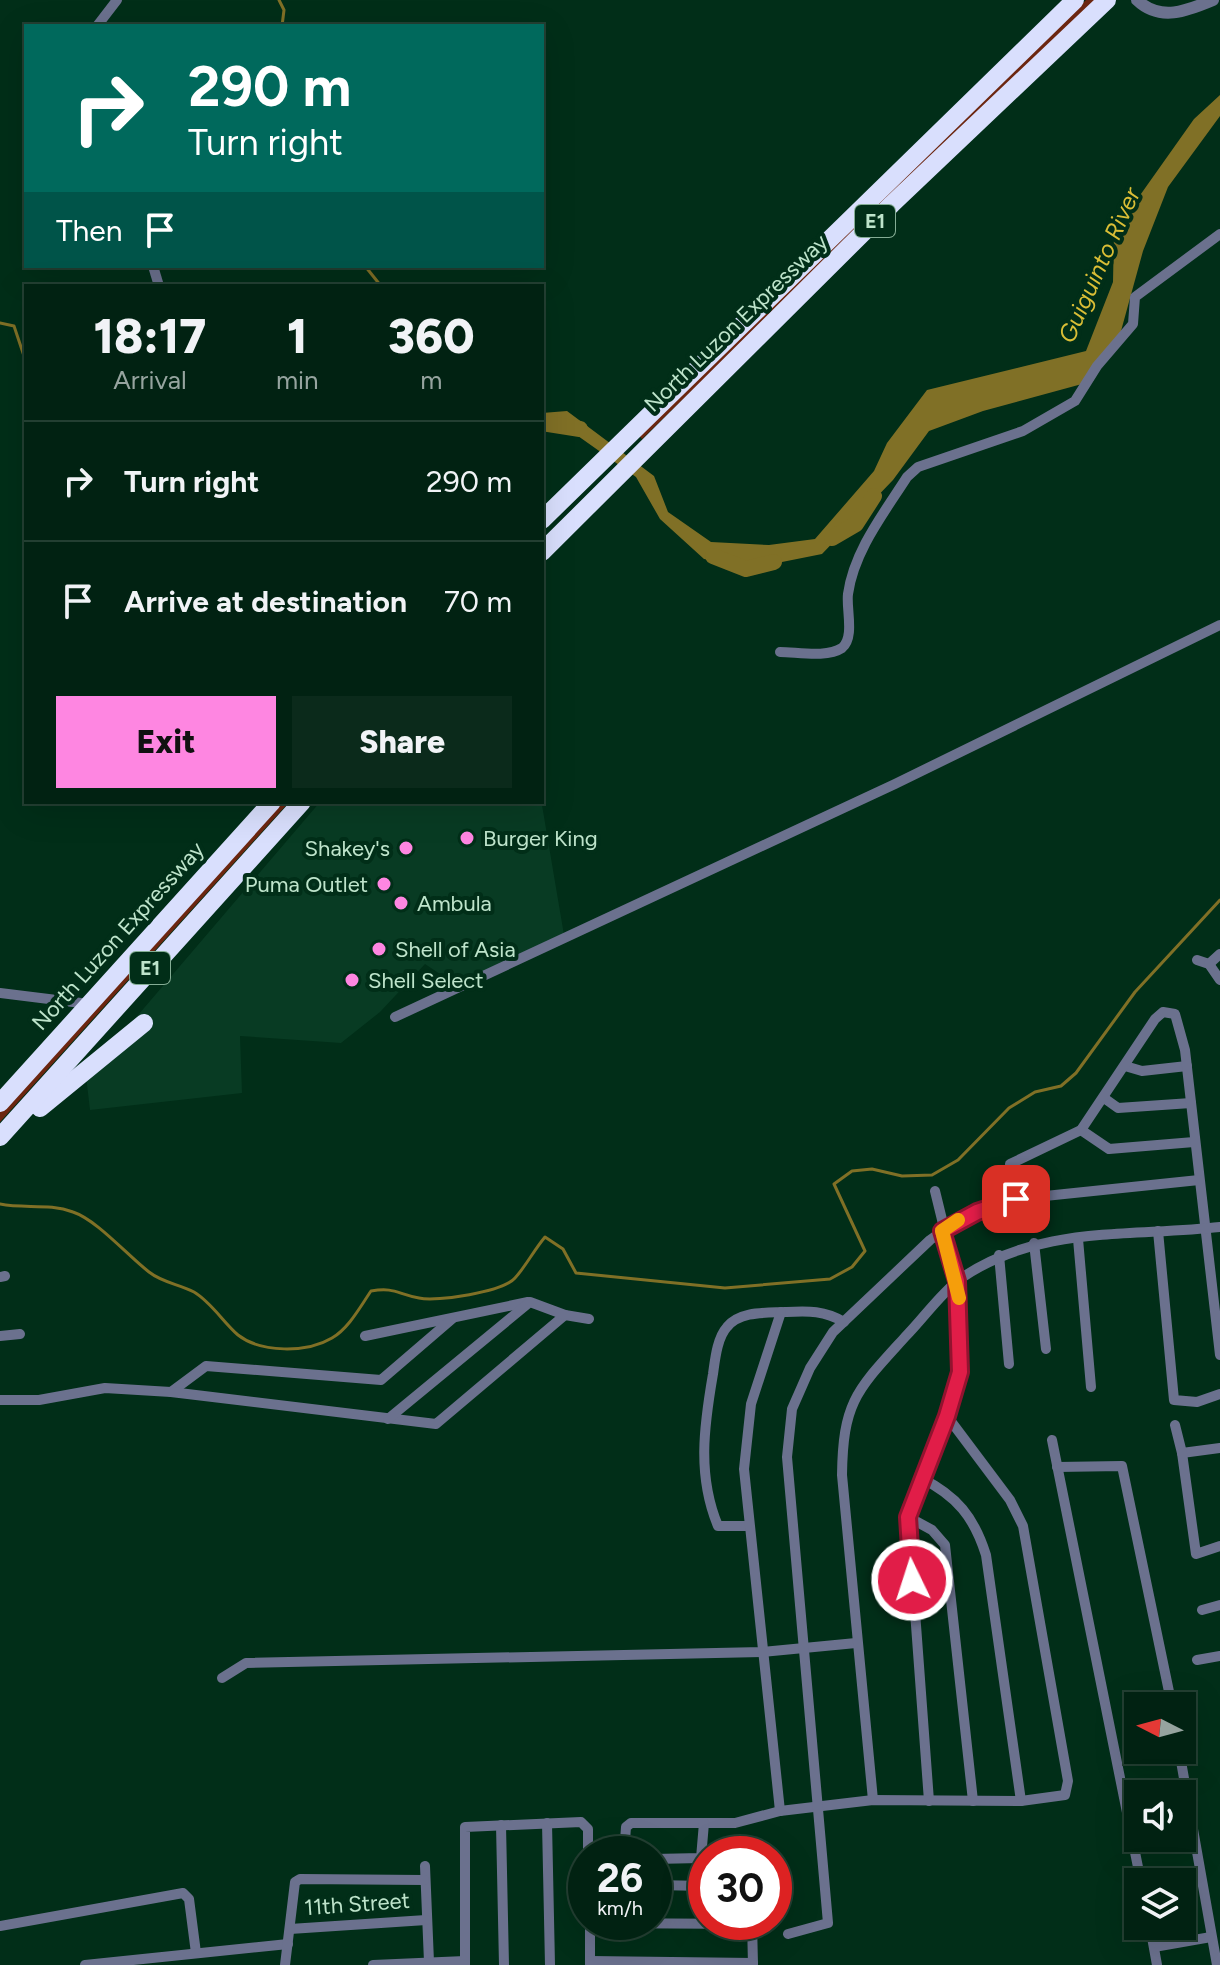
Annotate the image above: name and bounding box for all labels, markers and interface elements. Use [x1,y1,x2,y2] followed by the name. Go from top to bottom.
[188,53,351,120] text: 290 m
[56,56,160,160] icon: right
[188,121,343,164] text: Turn right
[1052,182,1147,347] water label: Guiguinto River
[855,205,895,237] road number: E1
[138,208,182,252] icon: arrive
[56,212,122,249] text: Then
[639,228,834,418] street label: North Luzon Expressway
[94,307,206,365] text: 18:17
[287,307,307,365] text: 1
[388,307,474,365] text: 360
[113,364,187,396] text: Arrival
[276,364,319,396] text: min
[420,364,442,396] text: m
[56,459,100,503] icon: right
[124,463,259,500] text: Turn right
[426,463,512,500] text: 290 m
[56,579,100,623] icon: arrive
[124,583,407,620] text: Arrive at destination
[444,583,512,620] text: 70 m
[56,696,276,788] button: Exit
[292,696,512,788] button: Share
[483,825,598,852] place label: Burger King
[458,829,476,847] marker: Burger King
[305,835,390,862] place label: Shakey's
[26,836,210,1036] street label: North Luzon Expressway
[397,839,415,857] marker: Shakey's
[245,871,368,898] place label: Puma Outlet
[375,875,393,893] marker: Puma Outlet
[417,890,492,917] place label: Ambula
[392,894,410,912] marker: Ambula
[395,936,516,963] place label: Shell of Asia
[370,940,388,958] marker: Shell of Asia
[130,952,170,984] road number: E1
[368,967,484,994] place label: Shell Select
[343,971,361,989] marker: Shell Select
[982,1165,1050,1233] pin
[994,1177,1038,1221] icon: arrive
[870,1538,954,1622] position arrow
[1124,1692,1196,1764] north arrow
[1124,1692,1196,1940] map controls
[1124,1780,1196,1852] button: sound
[688,1836,792,1940] speed limit sign: 30
[597,1854,643,1902] text: 26
[1124,1868,1196,1940] button: layers
[303,1887,411,1921] street label: 11th Street
[597,1896,643,1920] text: km/h

